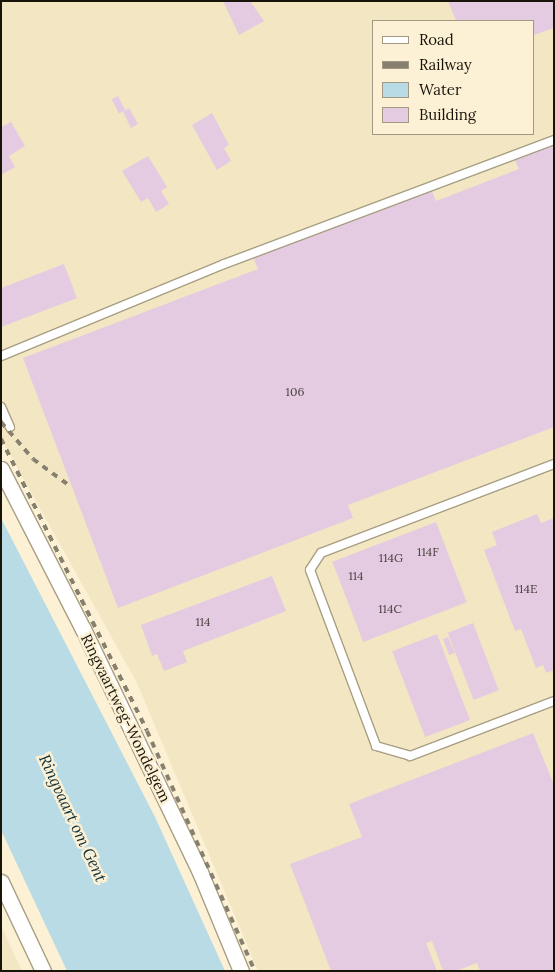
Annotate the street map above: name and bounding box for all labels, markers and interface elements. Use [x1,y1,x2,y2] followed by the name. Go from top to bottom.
[372,20,535,135] legend
[419,30,454,49] text: Road
[419,55,472,74] text: Railway
[419,80,461,99] text: Water
[419,105,476,124] text: Building
[286,385,304,399] house number: 106
[417,545,439,559] house number: 114F
[379,551,403,565] house number: 114G
[348,569,364,583] house number: 114
[515,582,537,596] house number: 114E
[378,602,402,616] house number: 114C
[195,615,211,629] house number: 114
[77,631,175,805] street label: Ringvaartweg-Wondelgem
[35,751,111,885] water label: Ringvaart om Gent

